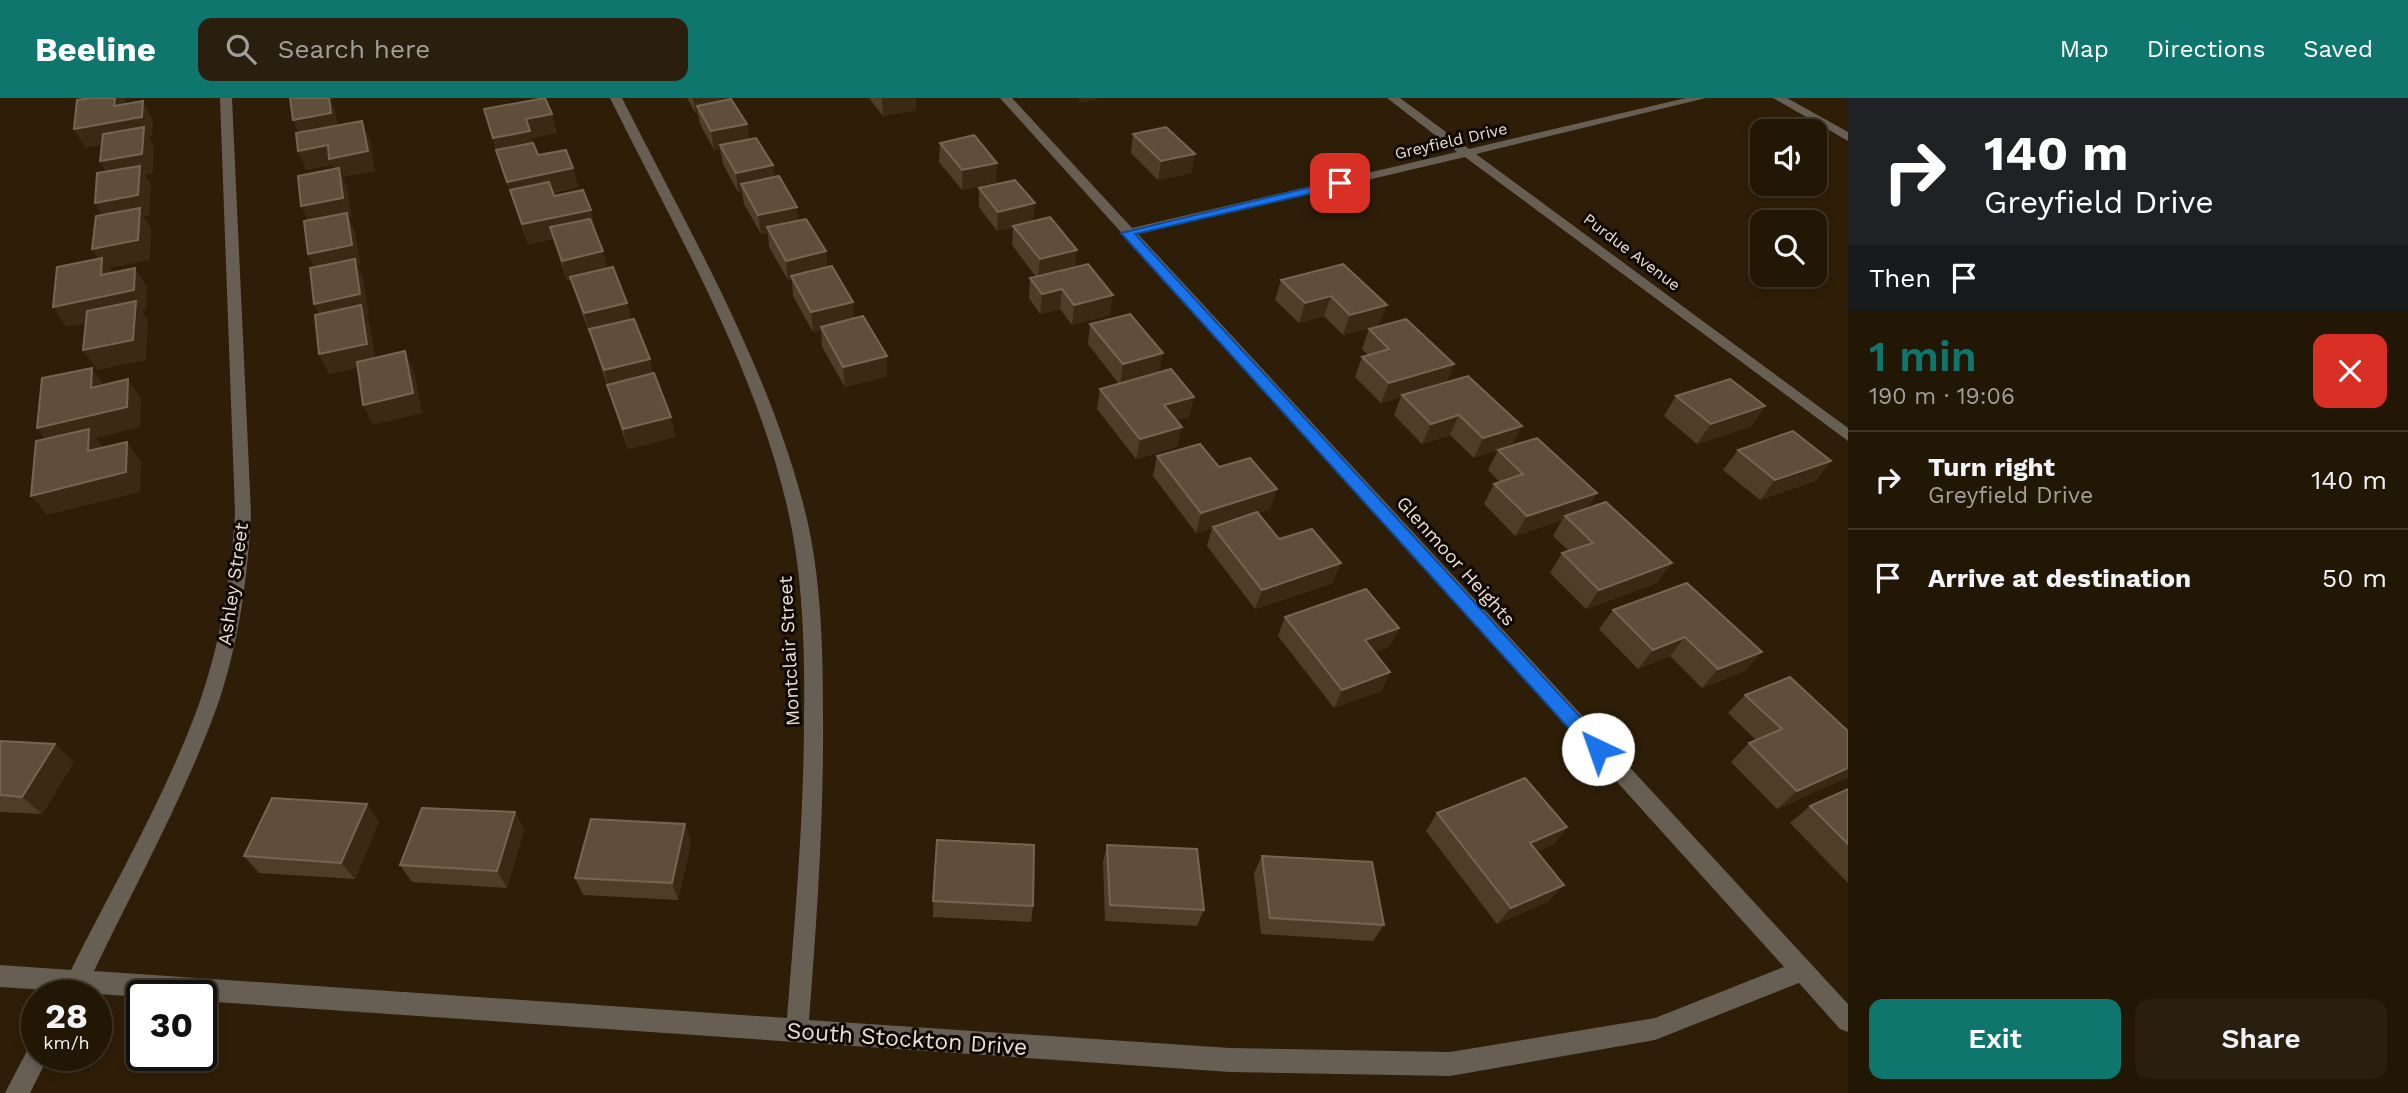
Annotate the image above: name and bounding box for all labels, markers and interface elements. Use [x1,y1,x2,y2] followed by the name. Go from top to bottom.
[198,18,688,81] search box
[35,30,156,69] text: Beeline
[222,30,260,68] icon: search
[278,34,430,64] text: Search here
[2060,35,2109,63] text: Map
[2147,35,2265,63] text: Directions
[2303,35,2373,63] text: Saved
[1393,119,1509,163] street label: Greyfield Drive
[1750,119,1827,287] map controls
[1750,119,1827,196] button: sound
[1984,124,2128,182] text: 140 m
[1869,126,1960,217] icon: right
[1310,153,1370,213] pin
[1321,164,1359,202] icon: arrive
[1984,183,2214,221] text: Greyfield Drive
[1580,209,1684,295] street label: Purdue Avenue
[1750,210,1827,287] button: search
[1945,259,1983,297] icon: arrive
[1869,263,1931,293] text: Then
[1869,332,1977,381] text: 1 min
[2313,334,2387,408] button: close
[1869,383,2015,410] text: 190 m · 19:06
[1928,452,2055,482] text: Turn right
[1869,461,1907,499] icon: right
[2311,465,2387,495] text: 140 m
[1928,482,2093,509] text: Greyfield Drive
[1392,491,1520,631] street label: Glenmoor Heights
[213,521,253,647] street label: Ashley Street
[1869,559,1907,597] icon: arrive
[1928,563,2191,593] text: Arrive at destination
[2322,563,2387,593] text: 50 m
[774,575,804,727] street label: Montclair Street
[1561,712,1635,786] position arrow
[126,980,217,1071] speed limit sign: 30
[45,995,88,1037] text: 28
[1869,999,2121,1079] button: Exit
[2135,999,2387,1079] button: Share
[786,1017,1028,1061] street label: South Stockton Drive
[43,1032,90,1053] text: km/h

